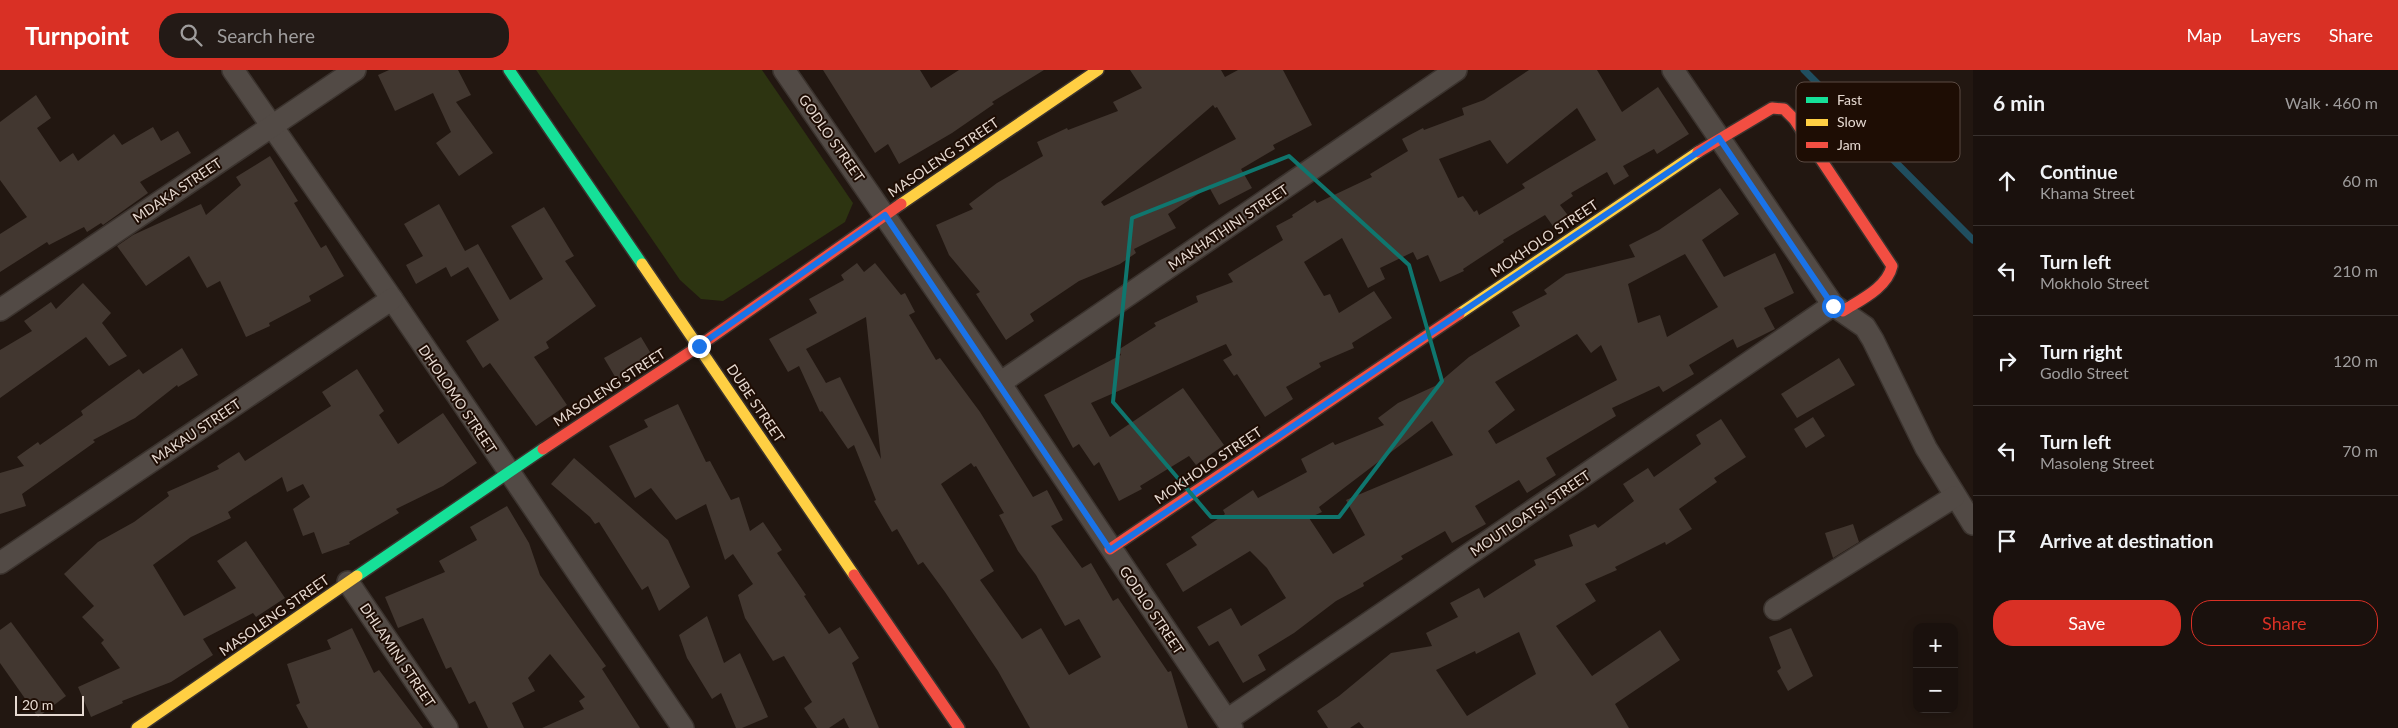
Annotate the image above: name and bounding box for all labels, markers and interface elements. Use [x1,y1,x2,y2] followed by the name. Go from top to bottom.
[159,13,509,58] search box
[25,21,129,50] text: Turnpoint
[177,21,205,49] icon: search
[217,24,315,47] text: Search here
[2186,24,2222,46] text: Map
[2250,24,2301,46] text: Layers
[2329,24,2373,46] text: Share
[1796,82,1960,162] legend
[1993,90,2045,115] text: 6 min
[796,91,869,186] street label: GODLO STREET
[1837,91,1862,108] text: Fast
[2285,93,2378,112] text: Walk · 460 m
[884,113,1002,200] street label: MASOLENG STREET
[1837,113,1867,130] text: Slow
[1837,136,1861,153] text: Jam
[129,154,225,226] street label: MDAKA STREET
[2040,160,2118,183] text: Continue
[1993,167,2021,195] icon: ahead
[2342,171,2378,190] text: 60 m
[1165,180,1292,273] street label: MAKHATHINI STREET
[2040,183,2135,202] text: Khama Street
[1487,195,1602,280] street label: MOKHOLO STREET
[2040,250,2111,273] text: Turn left
[1993,257,2021,285] icon: left
[2333,261,2378,280] text: 210 m
[2040,273,2149,292] text: Mokholo Street
[1822,295,1845,318] route start
[688,335,711,358] route end
[2040,340,2122,363] text: Turn right
[415,341,501,457] street label: DHOLOMO STREET
[550,344,669,430] street label: MASOLENG STREET
[1993,347,2021,375] icon: right
[2333,351,2378,370] text: 120 m
[724,361,789,446] street label: DUBE STREET
[2040,363,2129,382] text: Godlo Street
[148,394,244,467] street label: MAKAU STREET
[1151,422,1266,507] street label: MOKHOLO STREET
[2040,430,2111,453] text: Turn left
[1993,437,2021,465] icon: left
[2342,441,2378,460] text: 70 m
[2040,453,2154,472] text: Masoleng Street
[1467,466,1594,560] street label: MOUTLOATSI STREET
[1993,527,2021,555] icon: arrive
[2040,529,2213,552] text: Arrive at destination
[1116,563,1188,658] street label: GODLO STREET
[216,570,333,659] street label: MASOLENG STREET
[357,600,440,711] street label: DHLAMINI STREET
[1993,600,2181,646] button: Save
[2191,600,2378,646] button: Share
[1913,623,1958,713] map controls
[1913,623,1958,668] button: +
[1913,668,1958,713] button: −
[15,693,84,716] scale bar
[22,696,53,713] text: 20 m

